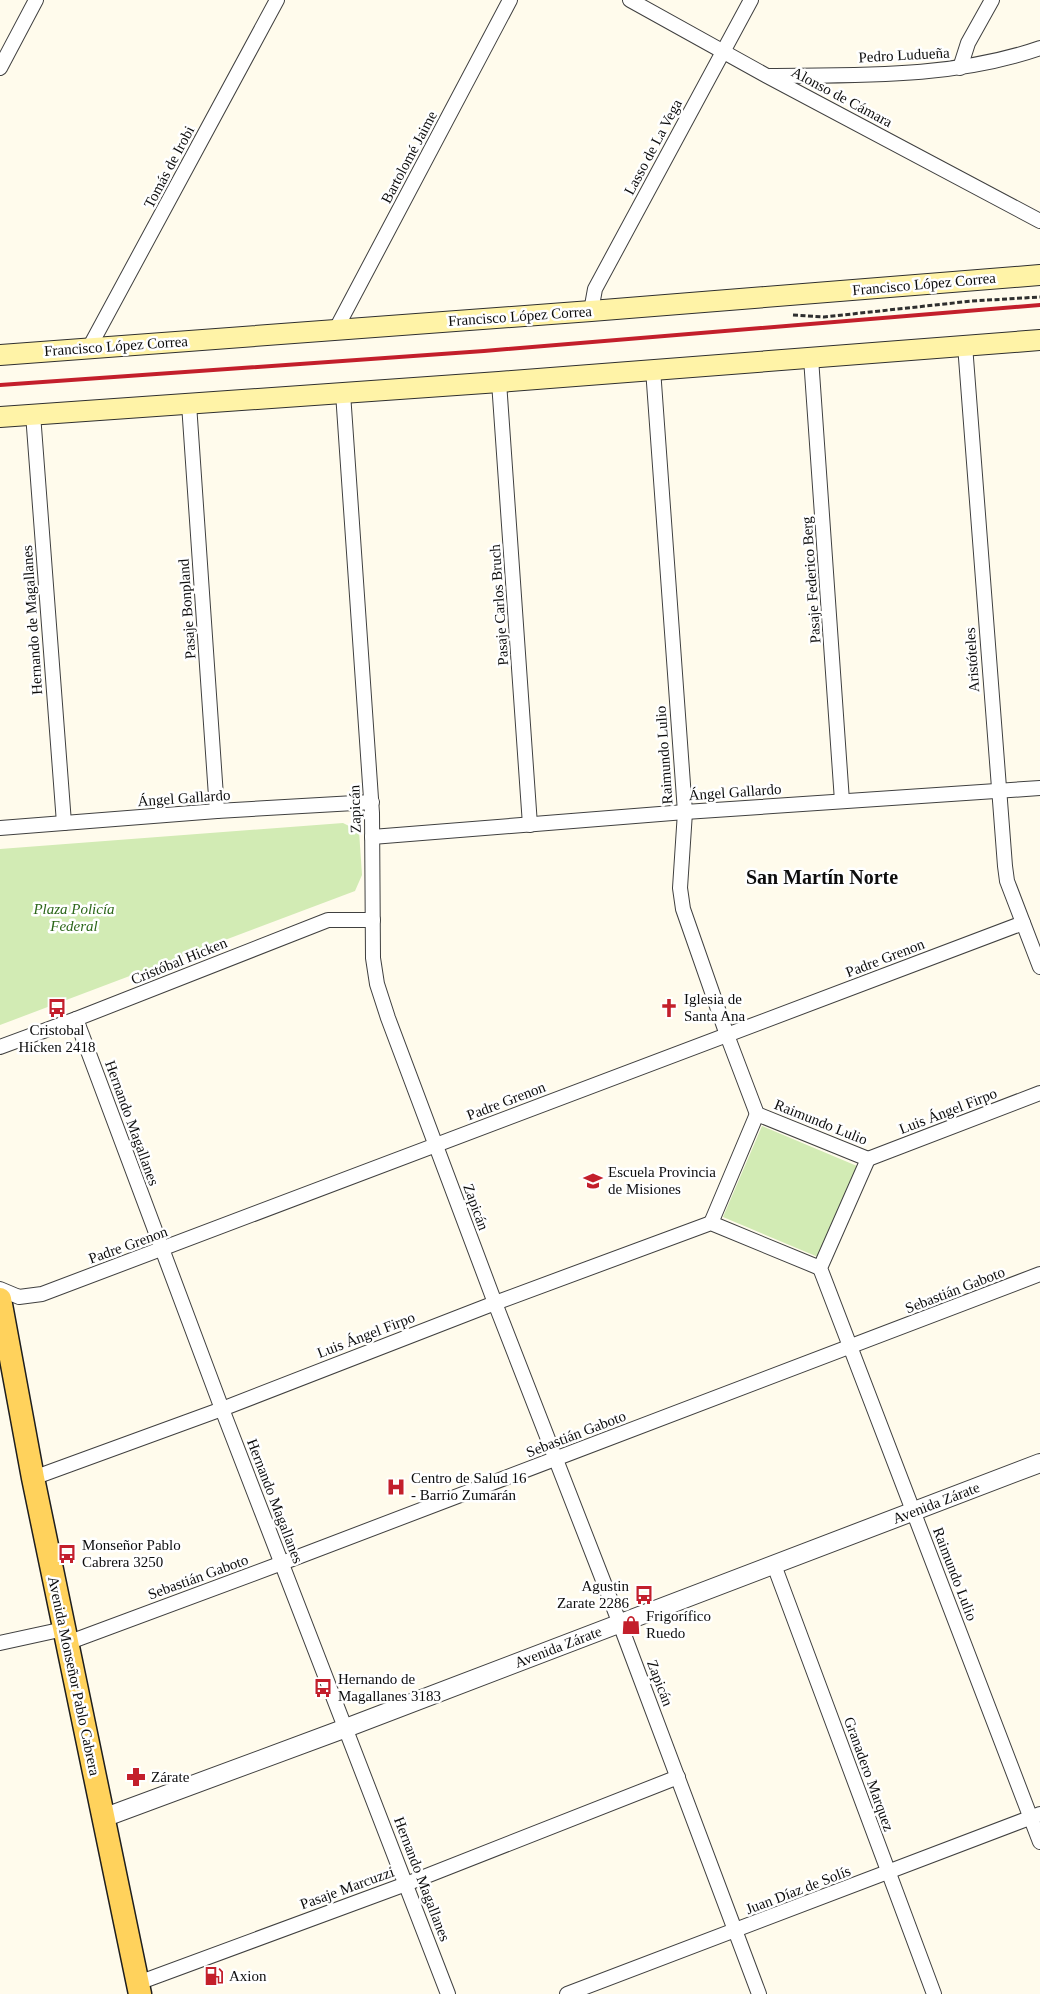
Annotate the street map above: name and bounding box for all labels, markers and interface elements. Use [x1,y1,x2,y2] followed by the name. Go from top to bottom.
[858,45,950,65] street label: Pedro Ludueña
[789,64,895,130] street label: Alonso de Cámara
[621,96,685,198] street label: Lasso de La Vega
[378,108,440,206] street label: Bartolomé Jaime
[141,123,197,211] street label: Tomás de Irobi
[852,270,997,298] street label: Francisco López Correa
[448,303,593,329] street label: Francisco López Correa
[44,333,189,359] street label: Francisco López Correa
[799,516,823,644] street label: Pasaje Federico Berg
[487,543,511,666] street label: Pasaje Carlos Bruch
[19,544,45,695] street label: Hernando de Magallanes
[175,558,198,660] street label: Pasaje Bonpland
[962,627,982,693] street label: Aristóteles
[653,705,675,805] street label: Raimundo Lulio
[688,781,782,803] street label: Ángel Gallardo
[346,784,364,833] street label: Zapicán
[137,787,231,809] street label: Ángel Gallardo
[746,866,898,888] district label: San Martín Norte
[32,901,115,934] park label: Plaza Policía Federal
[129,934,230,988] street label: Cristóbal Hicken
[843,936,927,980] street label: Padre Grenon
[684,991,746,1024] place label: Iglesia de Santa Ana
[46,997,68,1019] bus stop icon: Cristobal Hicken 2418
[658,997,680,1019] church icon: Iglesia de Santa Ana
[18,1022,96,1055] place label: Cristobal Hicken 2418
[102,1058,162,1188] street label: Hernando Magallanes
[464,1079,548,1123] street label: Padre Grenon
[897,1085,999,1137] street label: Luis Ángel Firpo
[772,1096,870,1148] street label: Raimundo Lulio
[608,1164,716,1197] place label: Escuela Provincia de Misiones
[582,1170,604,1192] school or university icon: Escuela Provincia de Misiones
[460,1182,492,1233] street label: Zapicán
[86,1223,170,1267] street label: Padre Grenon
[903,1264,1007,1316] street label: Sebastián Gaboto
[315,1309,417,1361] street label: Luis Ángel Firpo
[524,1408,628,1460] street label: Sebastián Gaboto
[244,1436,306,1566] street label: Hernando Magallanes
[411,1470,527,1503] place label: Centro de Salud 16 - Barrio Zumarán
[385,1476,407,1498] hospital icon: Centro de Salud 16 - Barrio Zumarán
[890,1479,982,1527] street label: Avenida Zárate
[930,1525,980,1623] street label: Raimundo Lulio
[82,1537,181,1570] place label: Monseñor Pablo Cabrera 3250
[56,1543,78,1565] bus stop icon: Monseñor Pablo Cabrera 3250
[146,1551,250,1603] street label: Sebastián Gaboto
[45,1575,103,1777] street label: Avenida Monseñor Pablo Cabrera
[557,1578,629,1611] place label: Agustin Zarate 2286
[633,1584,655,1606] bus stop icon: Agustin Zarate 2286
[646,1608,711,1641] place label: Frigorífico Ruedo
[620,1614,642,1636] shop icon: Frigorífico Ruedo
[512,1623,604,1671] street label: Avenida Zárate
[644,1658,676,1709] street label: Zapicán
[338,1671,441,1704] place label: Hernando de Magallanes 3183
[312,1677,334,1699] bus stop icon: Hernando de Magallanes 3183
[841,1715,897,1834] street label: Granadero Marquez
[125,1766,147,1788] pharmacy icon: Zárate
[151,1769,190,1785] place label: Zárate
[391,1814,453,1944] street label: Hernando Magallanes
[743,1863,853,1917] street label: Juan Díaz de Solís
[298,1864,396,1912] street label: Pasaje Marcuzzi
[203,1965,225,1987] fuel station icon: Axion
[229,1968,267,1984] place label: Axion

